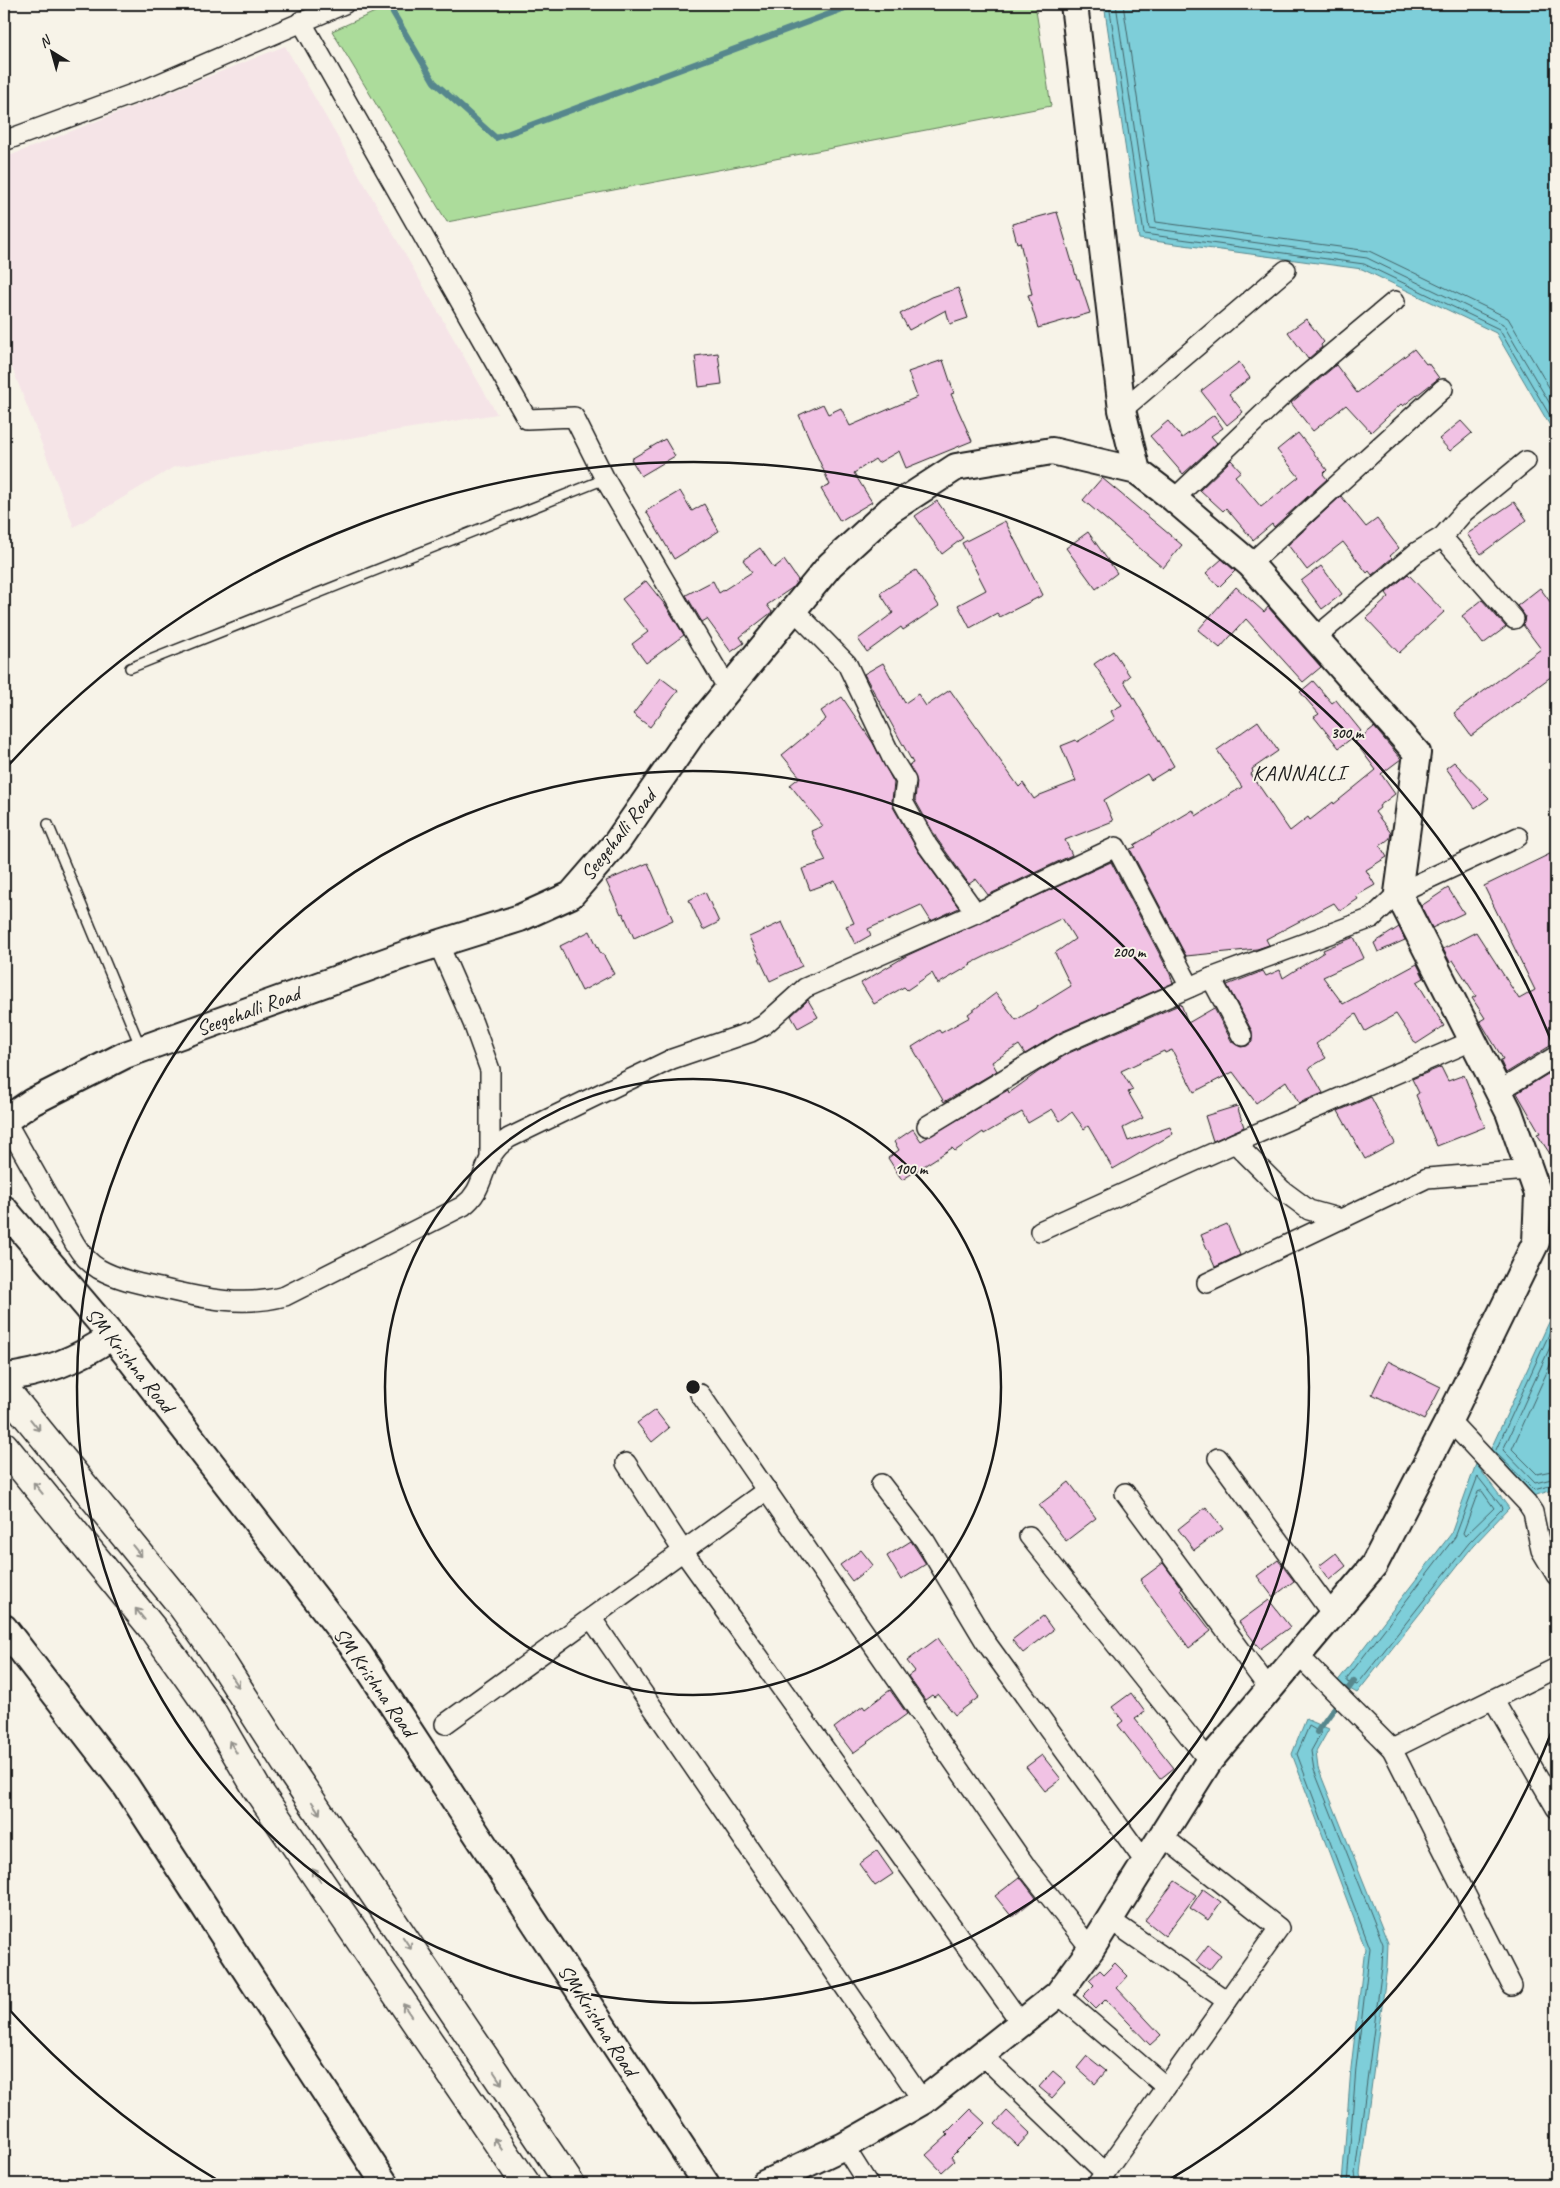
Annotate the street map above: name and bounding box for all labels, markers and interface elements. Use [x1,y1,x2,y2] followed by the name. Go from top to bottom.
[28,28,78,78] north arrow
[36,31,55,51] text: N
[1331,724,1365,743] text: 300 m
[1252,759,1350,787] district label: KANNALLI
[574,781,664,886] street label: Seegehalli Road
[1113,943,1147,962] text: 200 m
[193,979,307,1042] street label: Seegehalli Road
[895,1160,929,1179] text: 100 m
[80,1302,183,1421] street label: SM Krishna Road
[684,1378,702,1396] centre of rings
[29,1419,40,1432] one-way arrow
[32,1482,43,1495] one-way arrow
[132,1545,143,1558] one-way arrow
[135,1608,146,1621] one-way arrow
[328,1622,424,1745] street label: SM Krishna Road
[230,1673,240,1687] one-way arrow
[228,1741,238,1755] one-way arrow
[311,1801,322,1815] one-way arrow
[311,1868,321,1882] one-way arrow
[402,1936,412,1950] one-way arrow
[552,1959,646,2084] street label: SM Krishna Road
[402,2003,412,2017] one-way arrow
[493,2070,503,2084] one-way arrow
[493,2137,504,2151] one-way arrow

